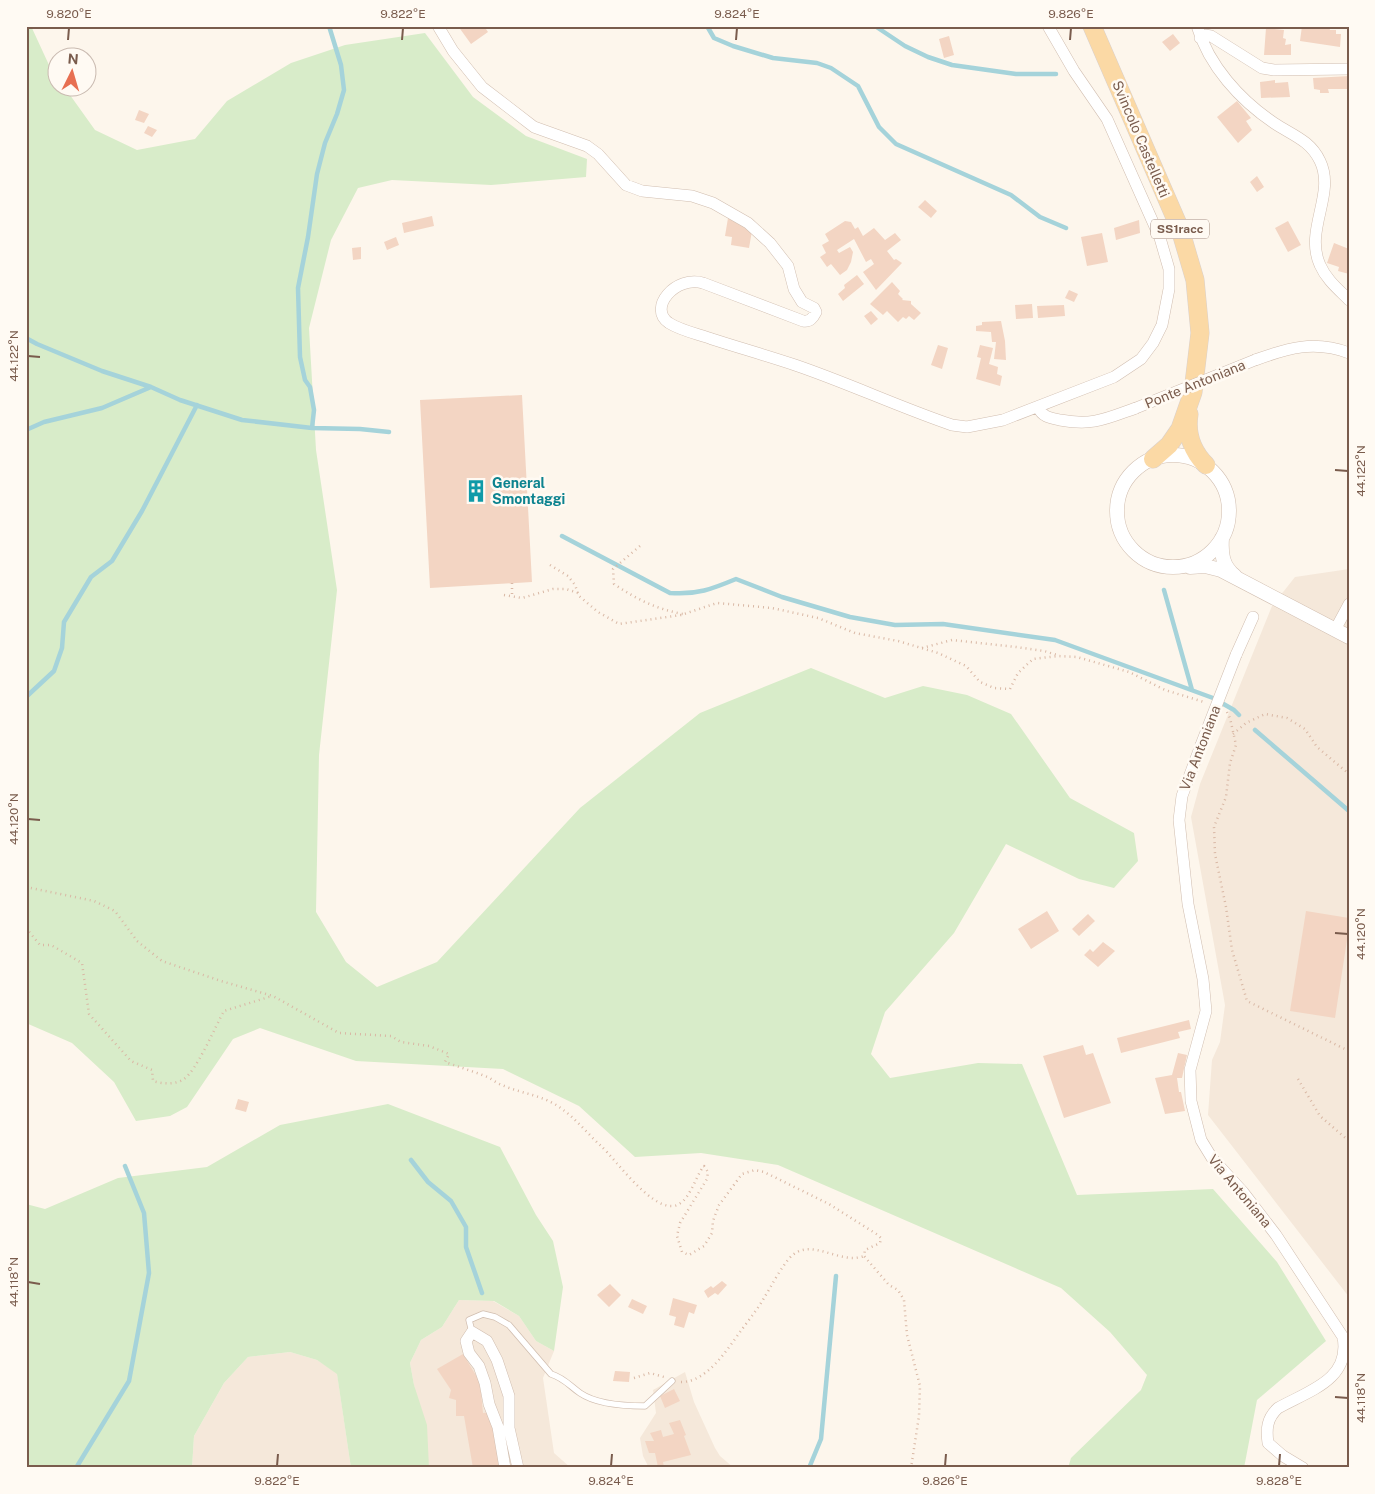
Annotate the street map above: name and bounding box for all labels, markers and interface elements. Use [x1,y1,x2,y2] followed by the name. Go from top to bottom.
[46,7,92,21] text: 9.820°E
[380,7,426,21] text: 9.822°E
[714,7,760,21] text: 9.824°E
[1048,7,1094,21] text: 9.826°E
[48,48,98,98] north arrow
[67,51,79,67] text: N
[1109,78,1173,200] street label: Svincolo Castelletti
[1151,220,1209,238] road number: SS1racc
[7,330,21,382] text: 44.122°N
[1142,357,1248,411] street label: Ponte Antoniana
[1354,445,1368,497] text: 44.122°N
[492,475,565,507] place label: General Smontaggi
[463,478,489,504] building icon: General Smontaggi
[1176,703,1224,793] street label: Via Antoniana
[7,793,21,845] text: 44.120°N
[1354,908,1368,960] text: 44.120°N
[1205,1151,1275,1231] street label: Via Antoniana
[7,1257,21,1307] text: 44.118°N
[1354,1373,1368,1423] text: 44.118°N
[254,1474,300,1488] text: 9.822°E
[588,1474,634,1488] text: 9.824°E
[922,1474,968,1488] text: 9.826°E
[1256,1474,1302,1488] text: 9.828°E

